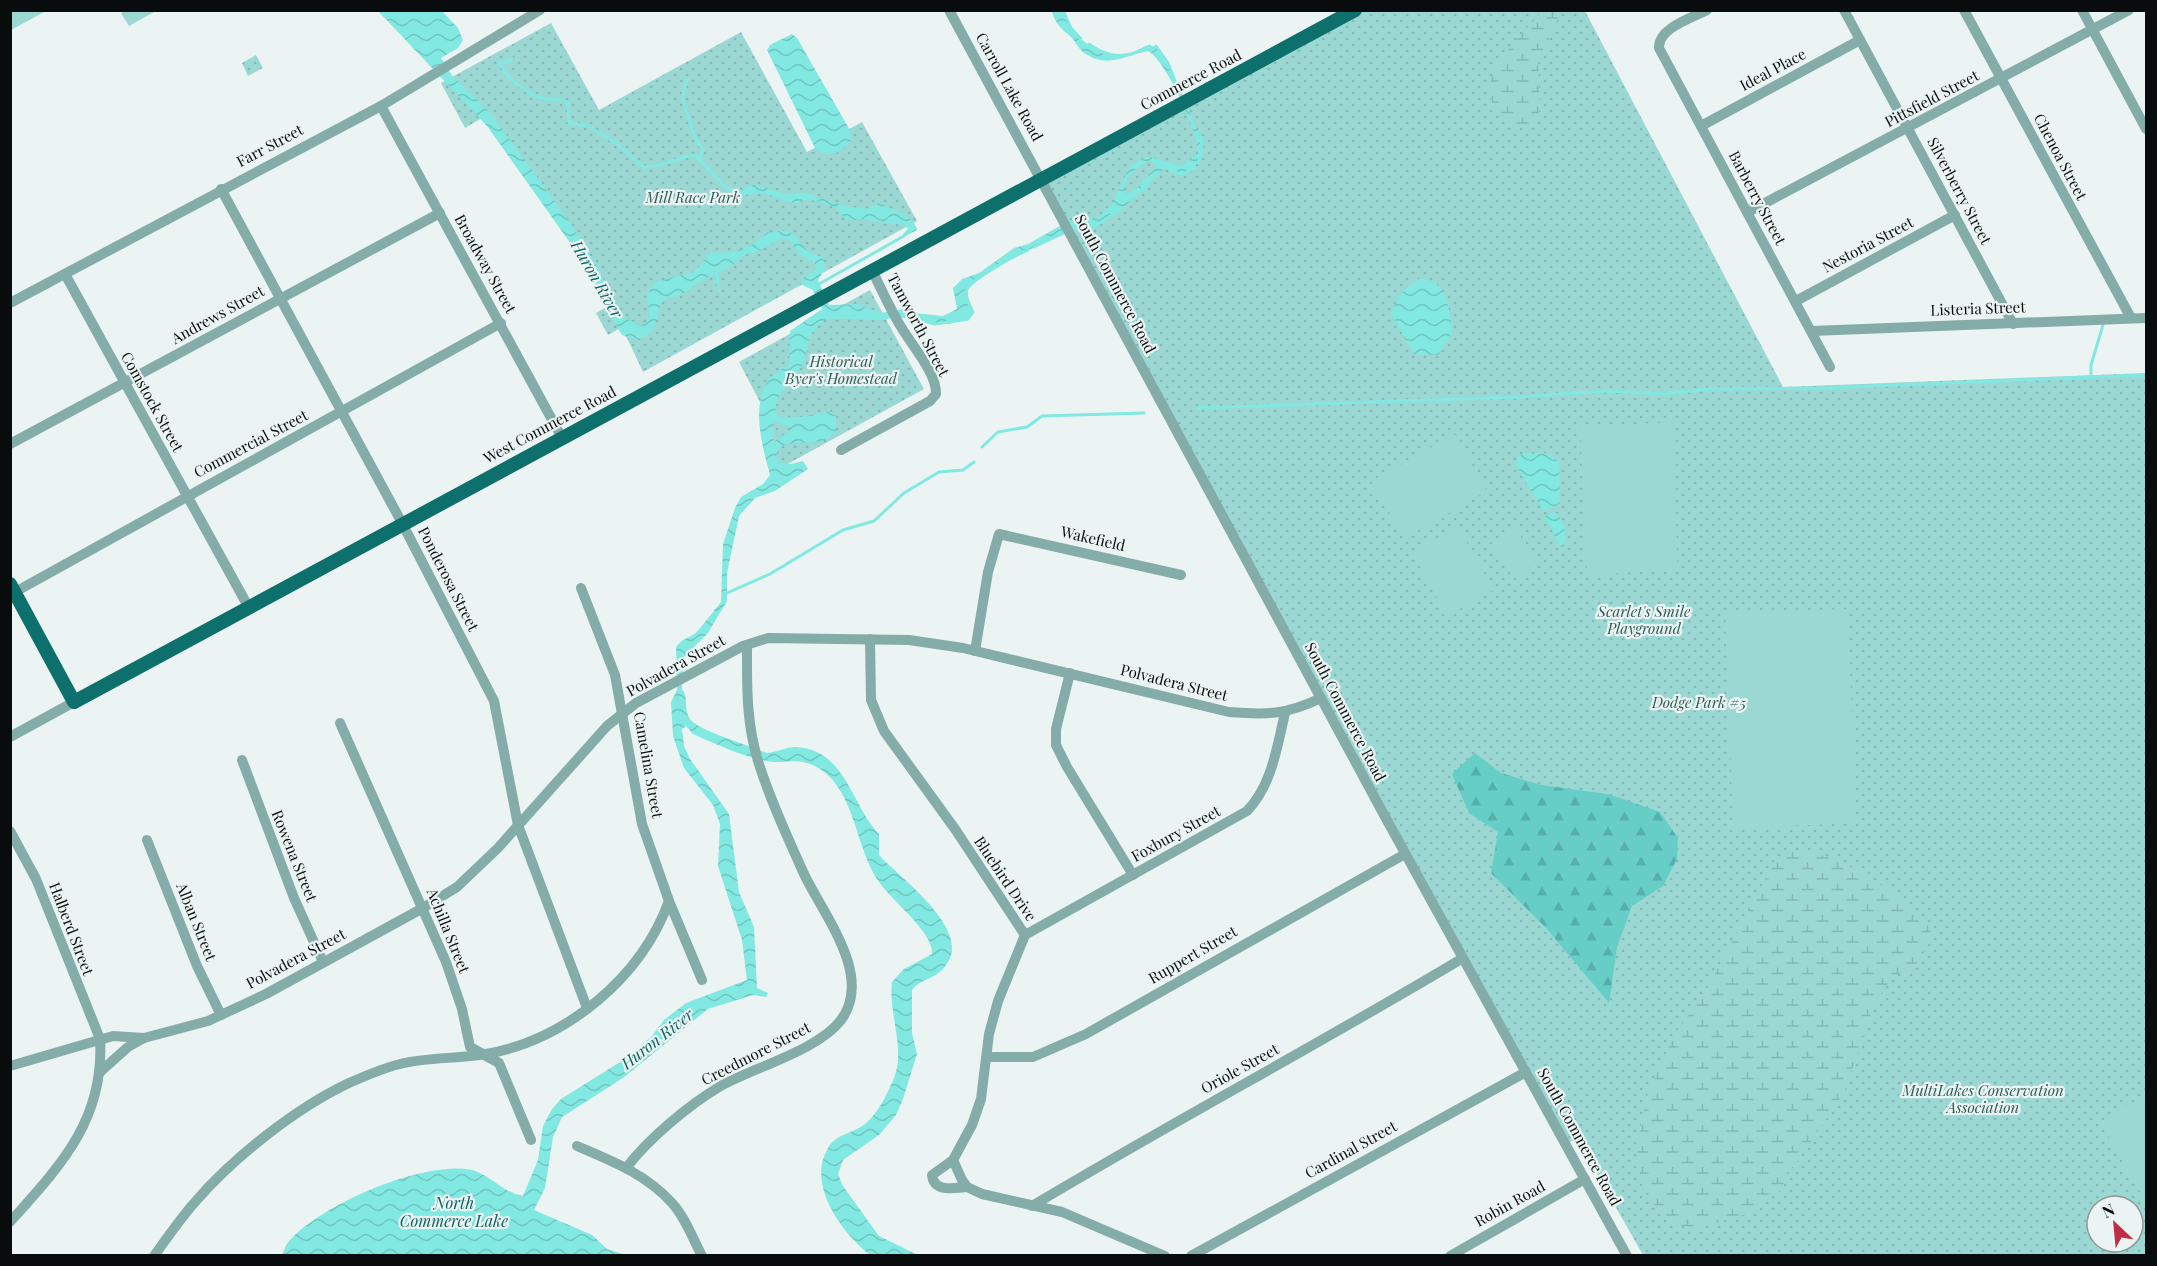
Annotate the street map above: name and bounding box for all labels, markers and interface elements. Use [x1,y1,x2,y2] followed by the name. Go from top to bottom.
[972,29,1048,144] street label: Carroll Lake Road
[1736,43,1809,95] street label: Ideal Place
[1136,44,1245,114] street label: Commerce Road
[1881,65,1983,131] street label: Pittsfield Street
[2030,110,2092,204] street label: Chenoa Street
[233,119,307,171] street label: Farr Street
[1923,134,1997,248] street label: Silverberry Street
[1725,147,1791,249] street label: Barberry Street
[645,187,740,207] park label: Mill Race Park
[1071,210,1161,357] street label: South Commerce Road
[450,211,522,317] street label: Broadway Street
[1818,211,1917,277] street label: Nestoria Street
[566,235,629,322] water label: Huron River
[883,269,955,380] street label: Tamworth Street
[167,280,268,348] street label: Andrews Street
[1930,296,2027,320] street label: Listeria Street
[117,348,189,456] street label: Comstock Street
[784,351,898,388] park label: Historical Byer's Homestead
[479,381,620,468] street label: West Commerce Road
[190,404,312,482] street label: Commercial Street
[1058,521,1128,555] street label: Wakefield
[414,523,484,635] street label: Ponderosa Street
[1597,601,1691,638] park label: Scarlet's Smile Playground
[623,629,729,701] street label: Polvadera Street
[1301,638,1391,785] street label: South Commerce Road
[1118,659,1231,705] street label: Polvadera Street
[1651,692,1746,712] park label: Dodge Park #5
[630,710,668,820] street label: Camelina Street
[1127,800,1224,866] street label: Foxbury Street
[267,807,323,905] street label: Rowena Street
[970,832,1042,925] street label: Bluebird Drive
[45,879,99,979] street label: Halberd Street
[172,879,222,964] street label: Alban Street
[422,884,475,977] street label: Achilla Street
[1145,920,1241,988] street label: Ruppert Street
[242,923,349,993] street label: Polvadera Street
[615,1003,698,1074] water label: Huron River
[697,1017,814,1089] street label: Creedmore Street
[1197,1038,1283,1098] street label: Oriole Street
[1534,1064,1626,1209] street label: South Commerce Road
[1901,1080,2064,1117] park label: MultiLakes Conservation Association
[1301,1115,1401,1183] street label: Cardinal Street
[1471,1175,1549,1231] street label: Robin Road
[400,1192,508,1231] water label: North Commerce Lake
[2085,1194,2145,1254] north arrow
[2098,1198,2118,1222] text: N

